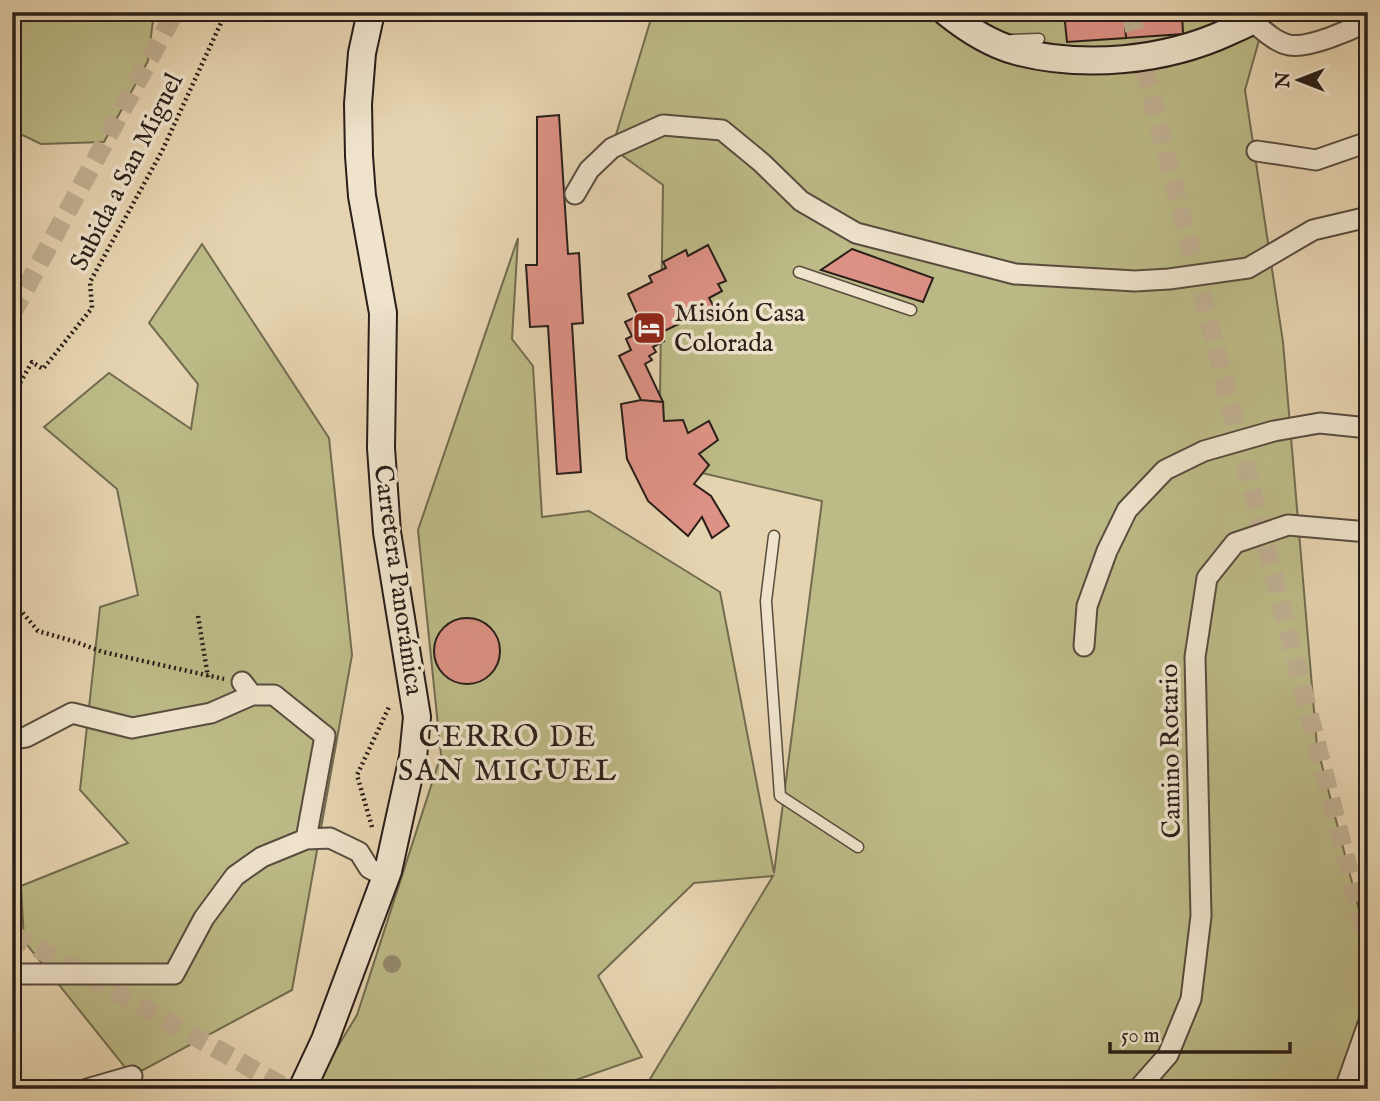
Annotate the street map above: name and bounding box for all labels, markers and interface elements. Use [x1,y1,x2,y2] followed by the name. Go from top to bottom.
[1264,46,1334,116] north arrow
[63,67,191,276] street label: Subida a San Miguel
[1272,71,1296,89] text: N
[674,297,806,360] place label: Misión Casa Colorada
[630,309,668,347] hotel icon: Misión Casa Colorada
[366,463,431,698] street label: Carretera Panorámica
[1153,663,1189,839] street label: Camino Rotario
[398,719,618,791] district label: CERRO DE SAN MIGUEL
[1110,1010,1291,1054] scale bar
[1121,1023,1160,1050] text: 50 m

